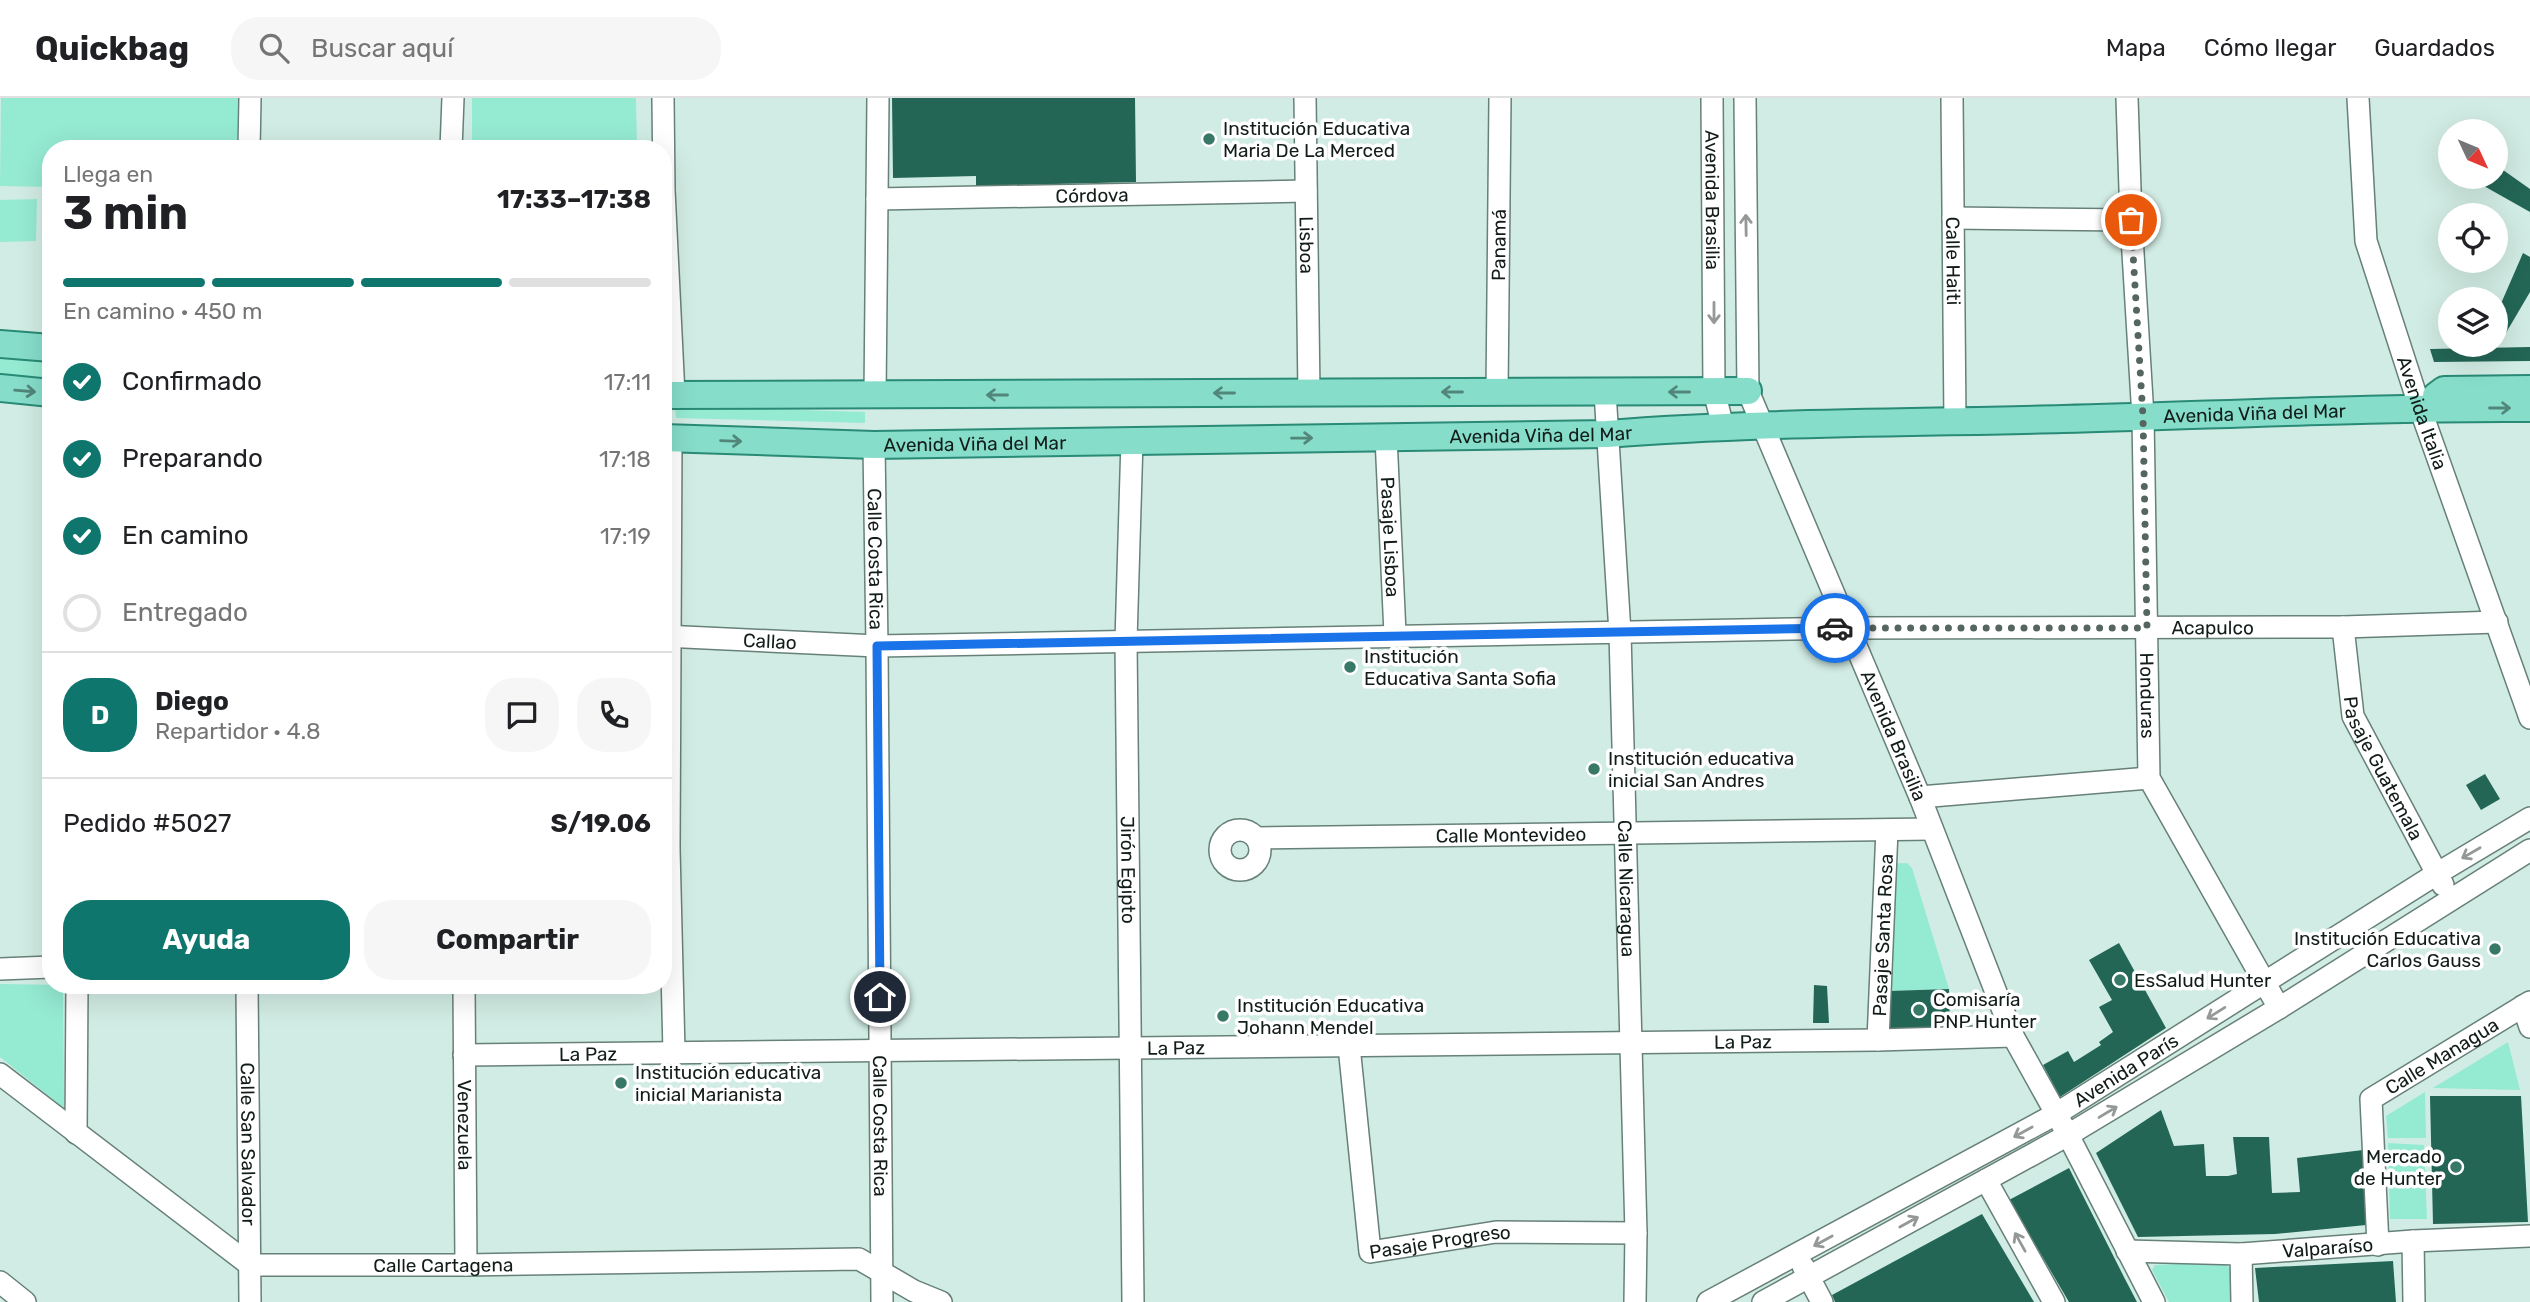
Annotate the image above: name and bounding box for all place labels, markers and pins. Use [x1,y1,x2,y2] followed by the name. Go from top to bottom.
[1223,117,1410,162] place label: Institución Educativa Maria De La Merced
[1201,131,1217,147] marker: Institución Educativa Maria De La Merced
[2101,190,2161,250] pin
[1364,645,1556,690] place label: Institución Educativa Santa Sofia
[1342,659,1358,675] marker: Institución Educativa Santa Sofia
[1608,747,1794,792] place label: Institución educativa inicial San Andres
[1586,761,1602,777] marker: Institución educativa inicial San Andres
[2294,927,2481,972] place label: Institución Educativa Carlos Gauss
[2487,941,2503,957] marker: Institución Educativa Carlos Gauss
[850,967,910,1027] pin
[2134,969,2272,992] place label: EsSalud Hunter
[2112,972,2128,988] marker: EsSalud Hunter
[1933,988,2037,1033] place label: Comisaría PNP Hunter
[1237,994,1424,1039] place label: Institución Educativa Johann Mendel
[1911,1002,1927,1018] marker: Comisaría PNP Hunter
[1215,1008,1231,1024] marker: Institución Educativa Johann Mendel
[635,1061,821,1106] place label: Institución educativa inicial Marianista
[613,1075,629,1091] marker: Institución educativa inicial Marianista
[2354,1145,2443,1190] place label: Mercado de Hunter
[2448,1159,2464,1175] marker: Mercado de Hunter

